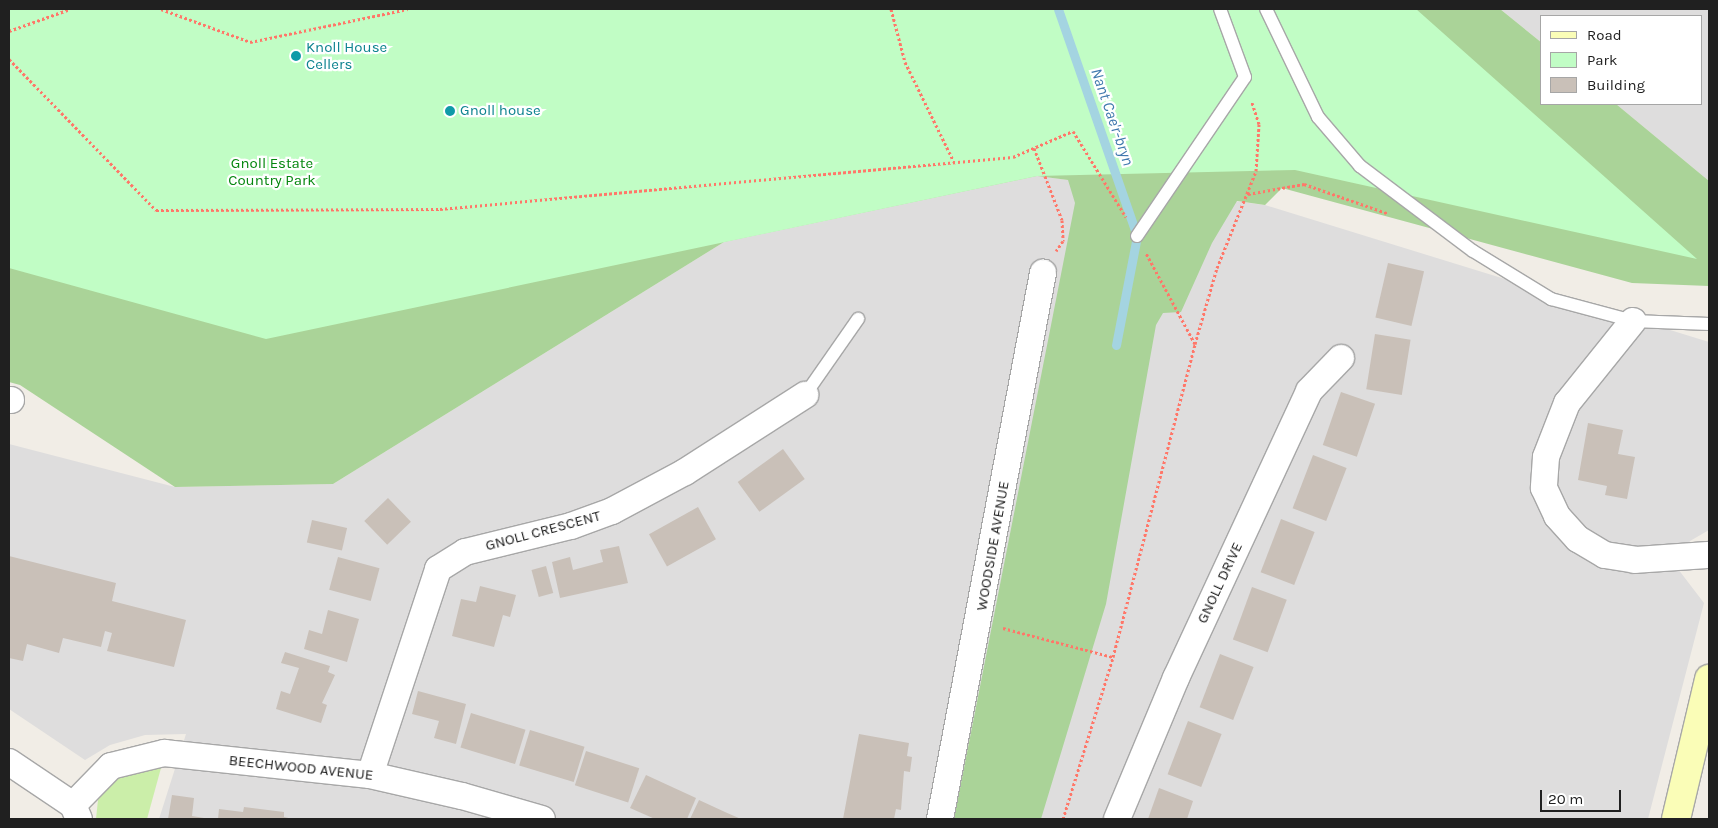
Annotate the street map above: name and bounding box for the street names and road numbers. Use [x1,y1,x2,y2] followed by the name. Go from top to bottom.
[973,480,1013,612] street label: WOODSIDE AVENUE
[483,507,603,555] street label: GNOLL CRESCENT
[1193,540,1247,626] street label: GNOLL DRIVE
[228,751,374,785] street label: BEECHWOOD AVENUE

